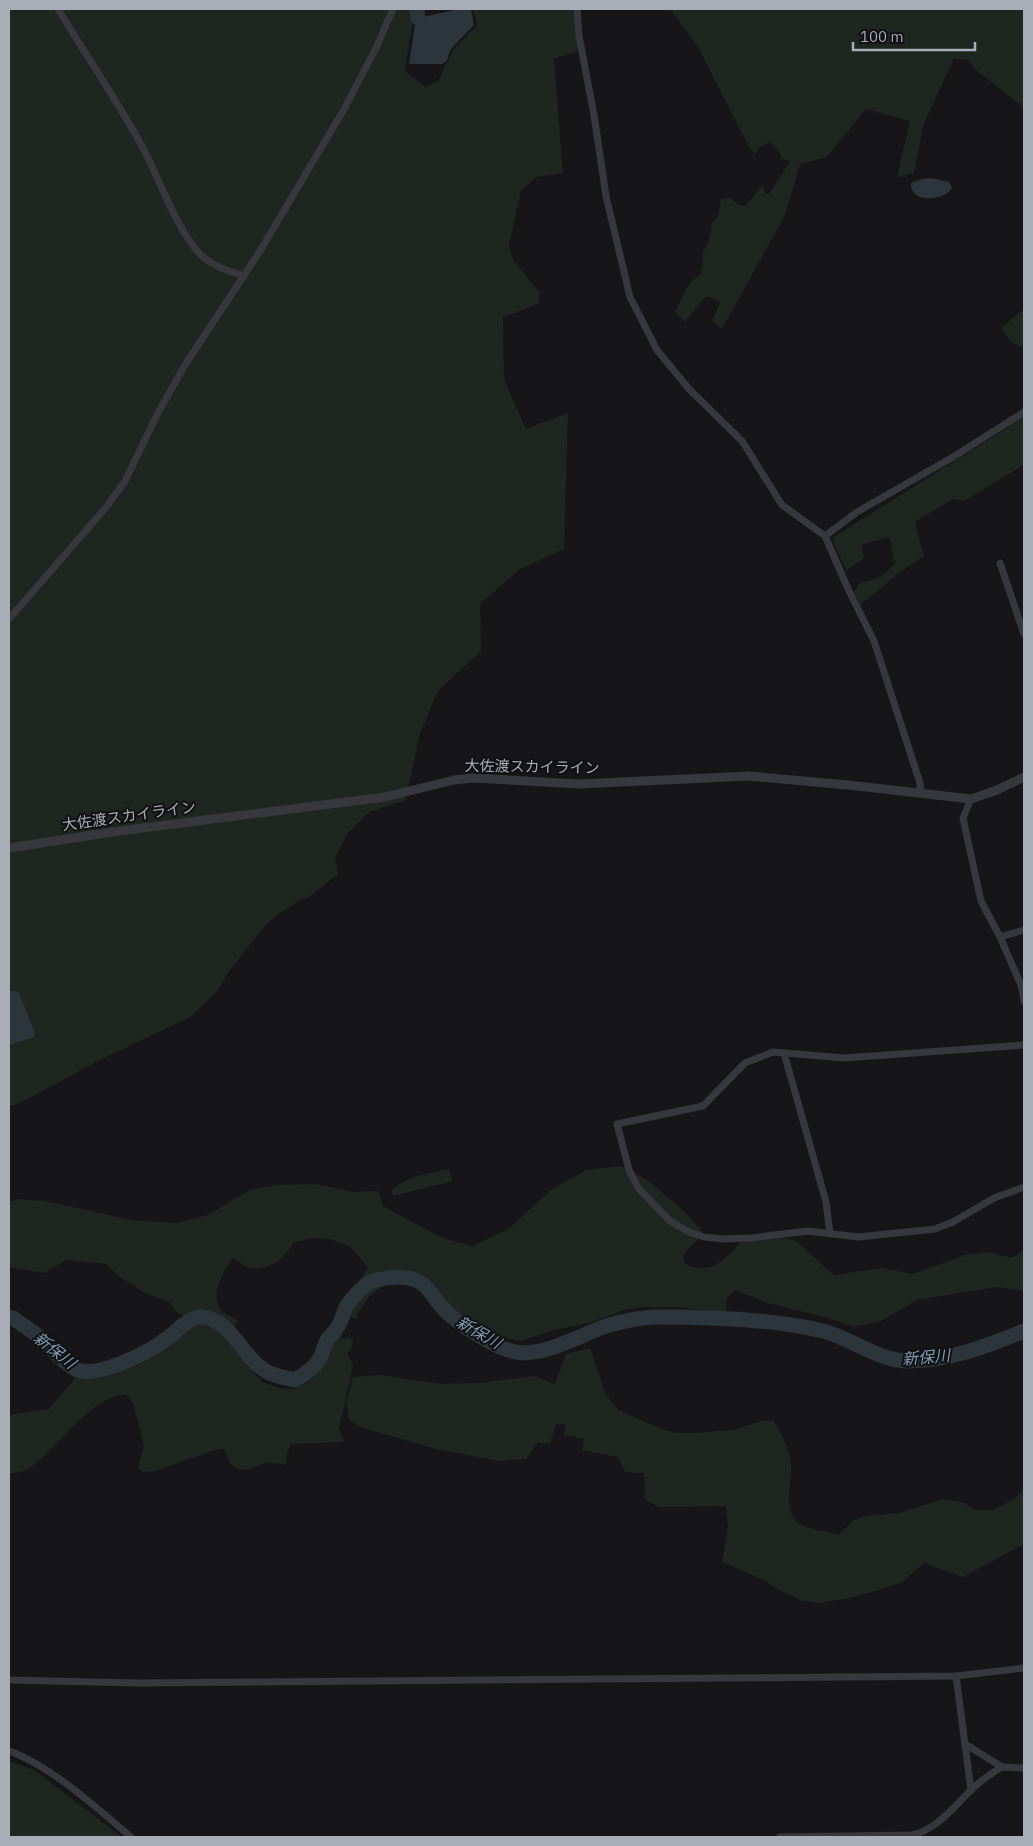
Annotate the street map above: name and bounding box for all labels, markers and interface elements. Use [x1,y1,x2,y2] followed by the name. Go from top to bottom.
[853,20,976,52] scale bar
[860,27,904,46] text: 100 m
[464,756,600,777] street label: 大佐渡スカイライン
[61,797,197,834] street label: 大佐渡スカイライン
[453,1311,507,1354] water label: 新保川
[30,1327,82,1374] water label: 新保川
[901,1345,953,1369] water label: 新保川

